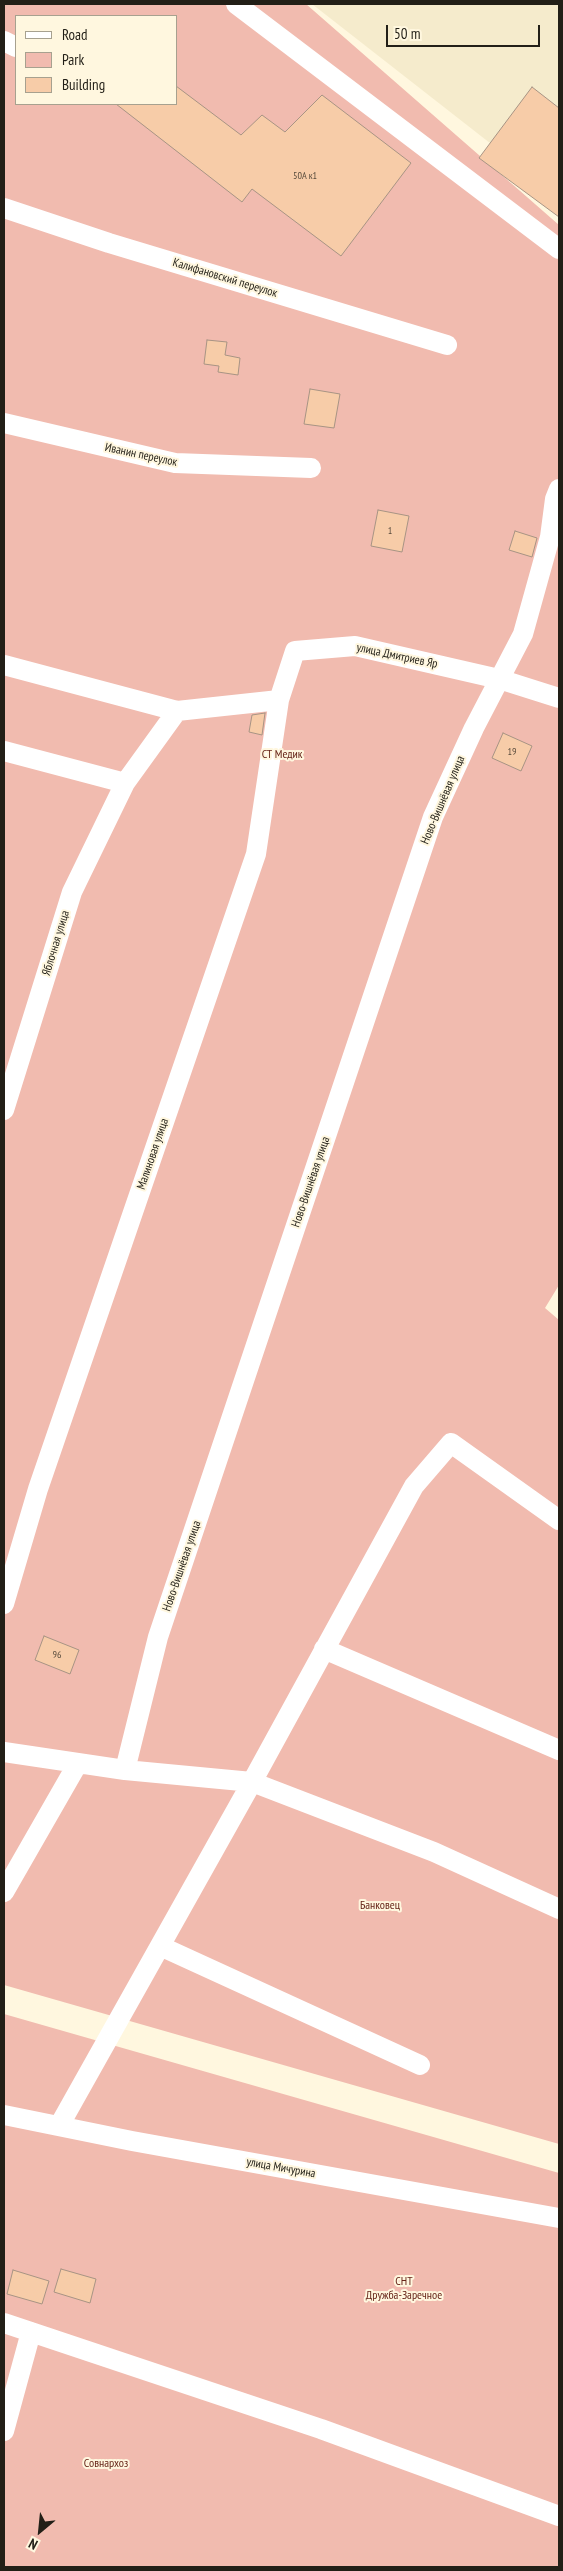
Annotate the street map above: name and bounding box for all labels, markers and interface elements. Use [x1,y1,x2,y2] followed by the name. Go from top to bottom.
[15,15,178,105] legend
[388,15,542,47] scale bar
[394,24,420,43] text: 50 m
[62,25,88,44] text: Road
[62,50,84,69] text: Park
[62,75,105,94] text: Building
[293,170,317,182] house number: 50А к1
[171,255,279,301] street label: Калифановский переулок
[104,440,178,470] street label: Иванин переулок
[388,525,392,537] house number: 1
[355,640,439,672] street label: улица Дмитриев Яр
[508,746,516,758] house number: 19
[262,748,302,762] park label: СТ Медик
[418,754,468,846] street label: Ново-Вишнёвая улица
[39,909,73,977] street label: Яблочная улица
[134,1116,172,1192] street label: Малиновая улица
[289,1135,333,1229] street label: Ново-Вишнёвая улица
[160,1519,204,1613] street label: Ново-Вишнёвая улица
[53,1649,61,1661] house number: 96
[360,1899,400,1913] park label: Банковец
[245,2155,317,2181] street label: улица Мичурина
[366,2275,442,2303] park label: СНТ Дружба-Заречное
[84,2457,128,2471] park label: Совнархоз
[15,2506,65,2556] north arrow
[25,2535,41,2554] text: N

